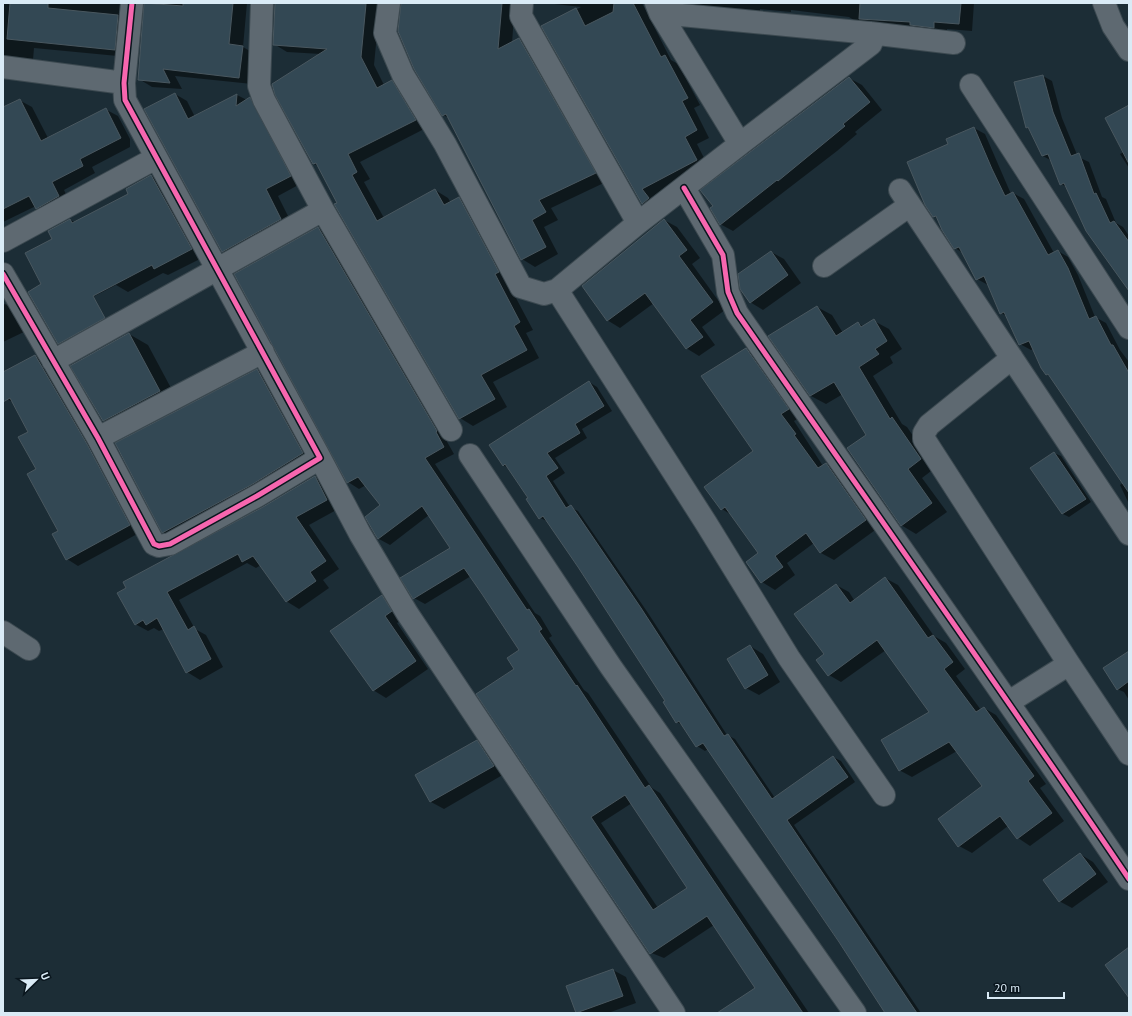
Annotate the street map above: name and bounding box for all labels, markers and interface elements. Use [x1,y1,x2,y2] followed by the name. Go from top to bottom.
[16,960,56,1000] north arrow
[37,970,53,982] text: U
[988,974,1064,1000] scale bar
[994,980,1020,995] text: 20 m

